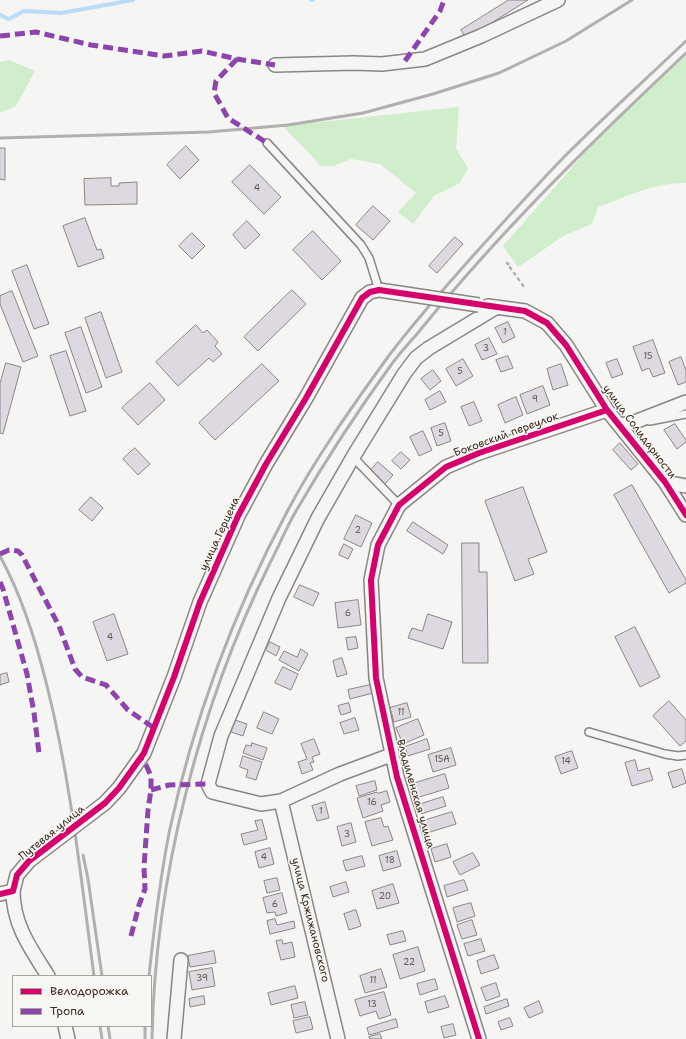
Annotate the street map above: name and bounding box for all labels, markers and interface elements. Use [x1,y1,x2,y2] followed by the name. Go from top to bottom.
[254,184,260,194] house number: 4
[503,328,507,338] house number: 1
[483,344,489,354] house number: 3
[643,352,653,362] house number: 15
[457,367,463,377] house number: 5
[599,382,679,482] street label: улица Солидарности
[532,395,538,405] house number: 9
[452,410,560,460] street label: Боковский переулок
[438,429,444,439] house number: 5
[197,495,243,573] street label: улица Герцена
[355,526,361,536] house number: 2
[345,609,351,619] house number: 6
[107,633,113,643] house number: 4
[397,708,405,718] house number: 11
[393,738,437,850] street label: Владиленская улица
[434,755,450,765] house number: 15А
[561,757,571,767] house number: 14
[367,798,377,808] house number: 16
[17,803,87,863] street label: Путевая улица
[319,807,323,817] house number: 1
[344,830,350,840] house number: 3
[261,853,267,863] house number: 4
[288,856,332,984] street label: улица Кржижановского
[385,856,395,866] house number: 18
[379,892,391,902] house number: 20
[272,900,278,910] house number: 6
[403,958,415,968] house number: 22
[196,974,208,984] house number: 39
[12,975,152,1027] legend
[369,976,377,986] house number: 11
[50,983,128,999] text: Велодорожка
[367,1000,377,1010] house number: 13
[50,1003,84,1019] text: Тропа

